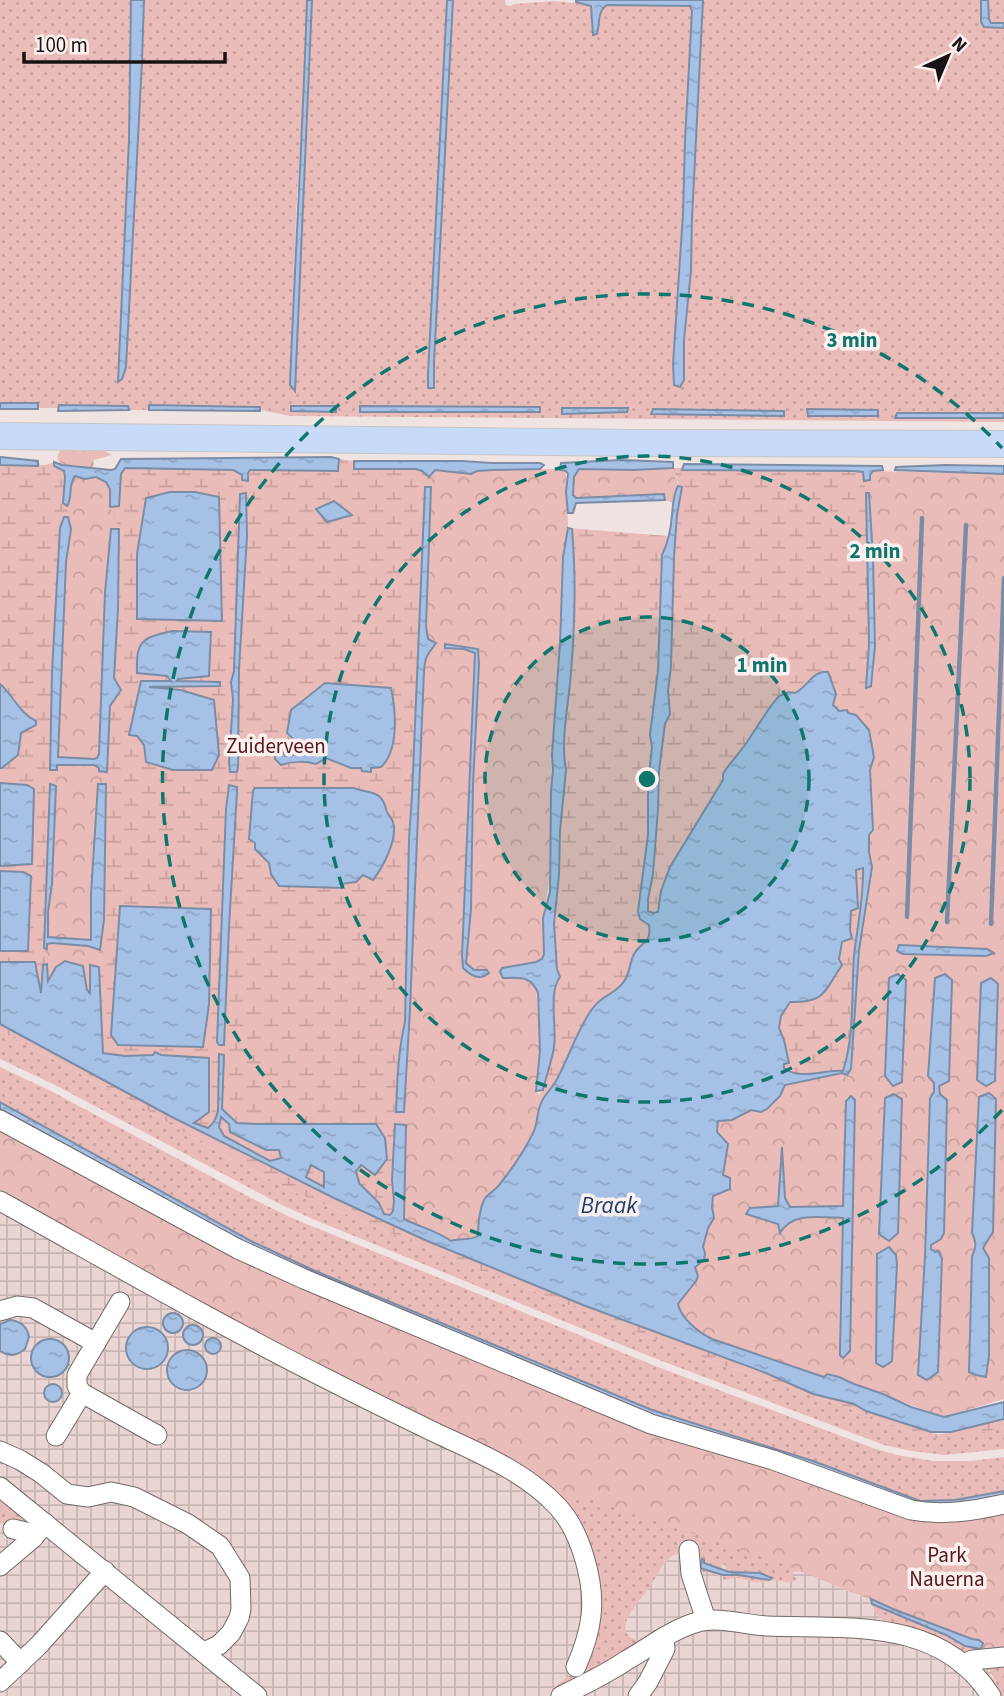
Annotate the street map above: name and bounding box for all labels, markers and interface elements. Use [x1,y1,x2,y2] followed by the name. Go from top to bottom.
[24,21,226,65] scale bar
[913,21,983,91] north arrow
[35,30,88,60] text: 100 m
[945,31,973,59] text: N
[826,325,878,355] text: 3 min
[849,536,901,566] text: 2 min
[736,650,788,680] text: 1 min
[226,731,326,761] park label: Zuiderveen
[635,767,659,791] centre of rings
[581,1189,638,1222] water label: Braak
[909,1540,985,1594] park label: Park Nauerna

